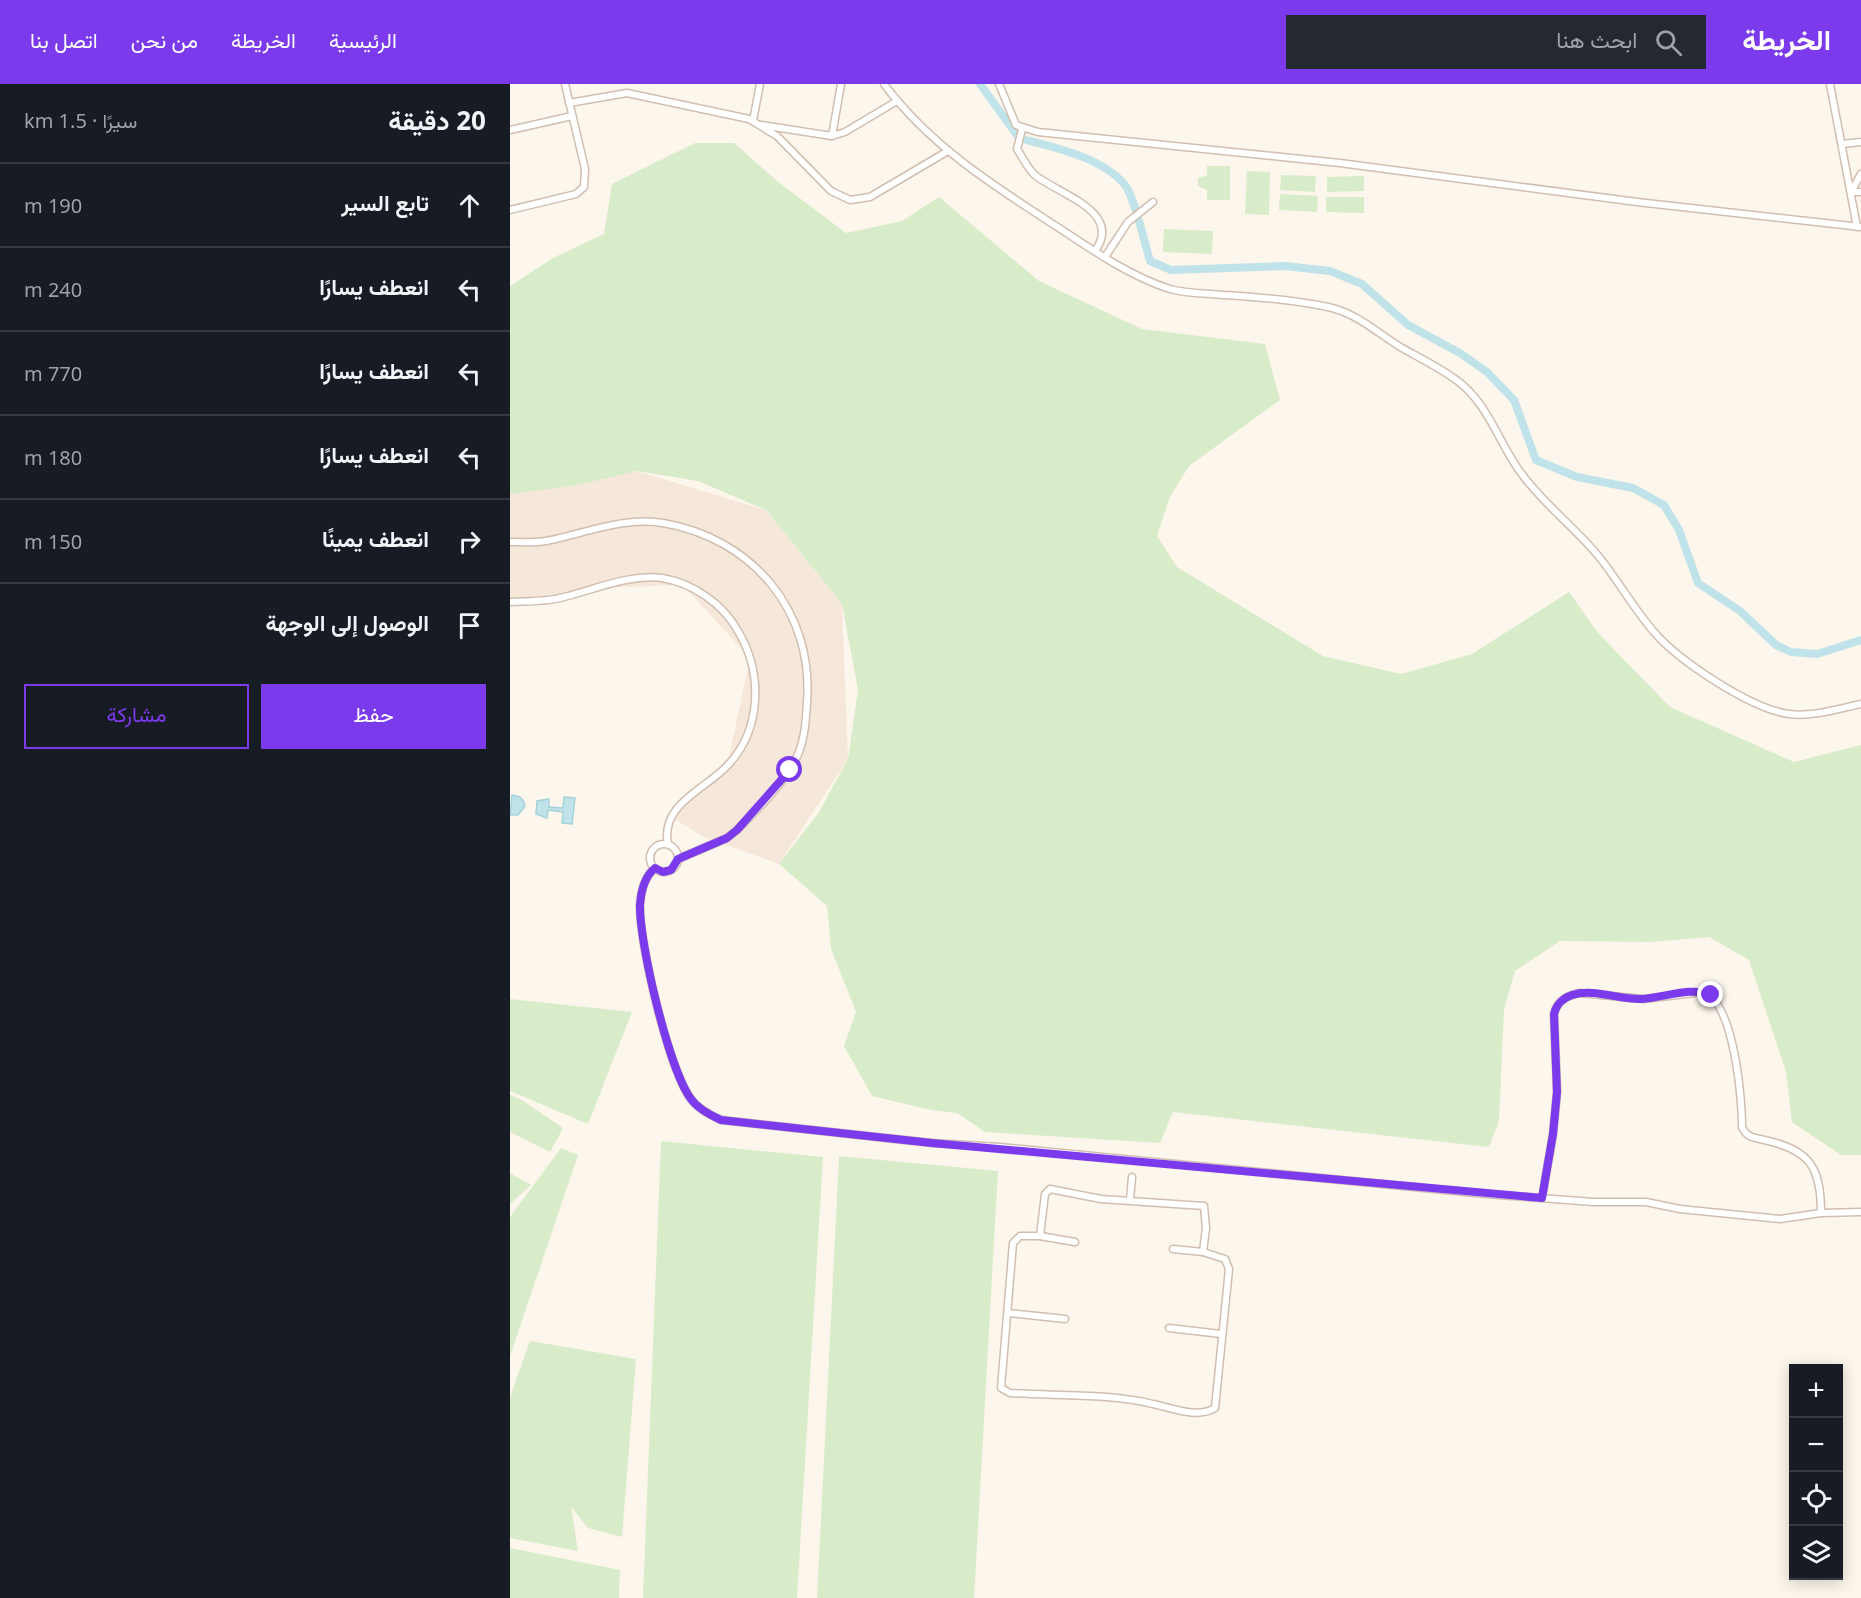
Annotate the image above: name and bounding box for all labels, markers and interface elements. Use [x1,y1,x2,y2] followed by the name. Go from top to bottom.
[1286,15,1706,69] search box
[1742,20,1831,58] text: الخريطة
[1556,24,1637,54] text: ابحث هنا
[30,26,98,54] text: اتصل بنا
[131,26,198,54] text: من نحن
[231,26,296,54] text: الخريطة
[329,26,397,54] text: الرئيسية
[1652,26,1685,59] icon: search
[388,102,486,138] text: 20 دقيقة
[24,107,137,134] text: سيرًا · 1.5 km
[341,187,429,217] text: تابع السير
[453,189,486,222] icon: ahead
[24,192,82,219] text: 190 m
[319,271,429,301] text: انعطف يسارًا
[453,273,486,306] icon: left
[24,276,82,303] text: 240 m
[319,355,429,385] text: انعطف يسارًا
[453,357,486,390] icon: left
[24,360,82,387] text: 770 m
[319,439,429,469] text: انعطف يسارًا
[453,441,486,474] icon: left
[24,444,82,471] text: 180 m
[322,523,429,553] text: انعطف يمينًا
[453,525,486,558] icon: right
[24,528,82,555] text: 150 m
[265,607,429,637] text: الوصول إلى الوجهة
[453,609,486,642] icon: arrive
[24,684,249,749] button: مشاركة
[261,684,486,749] button: حفظ
[776,756,802,782] route start
[1697,981,1723,1007] route end
[1789,1364,1843,1580] map controls
[1789,1364,1843,1418] button: +
[1789,1418,1843,1472] button: −
[1789,1472,1843,1526] button: locate
[1789,1526,1843,1580] button: layers

